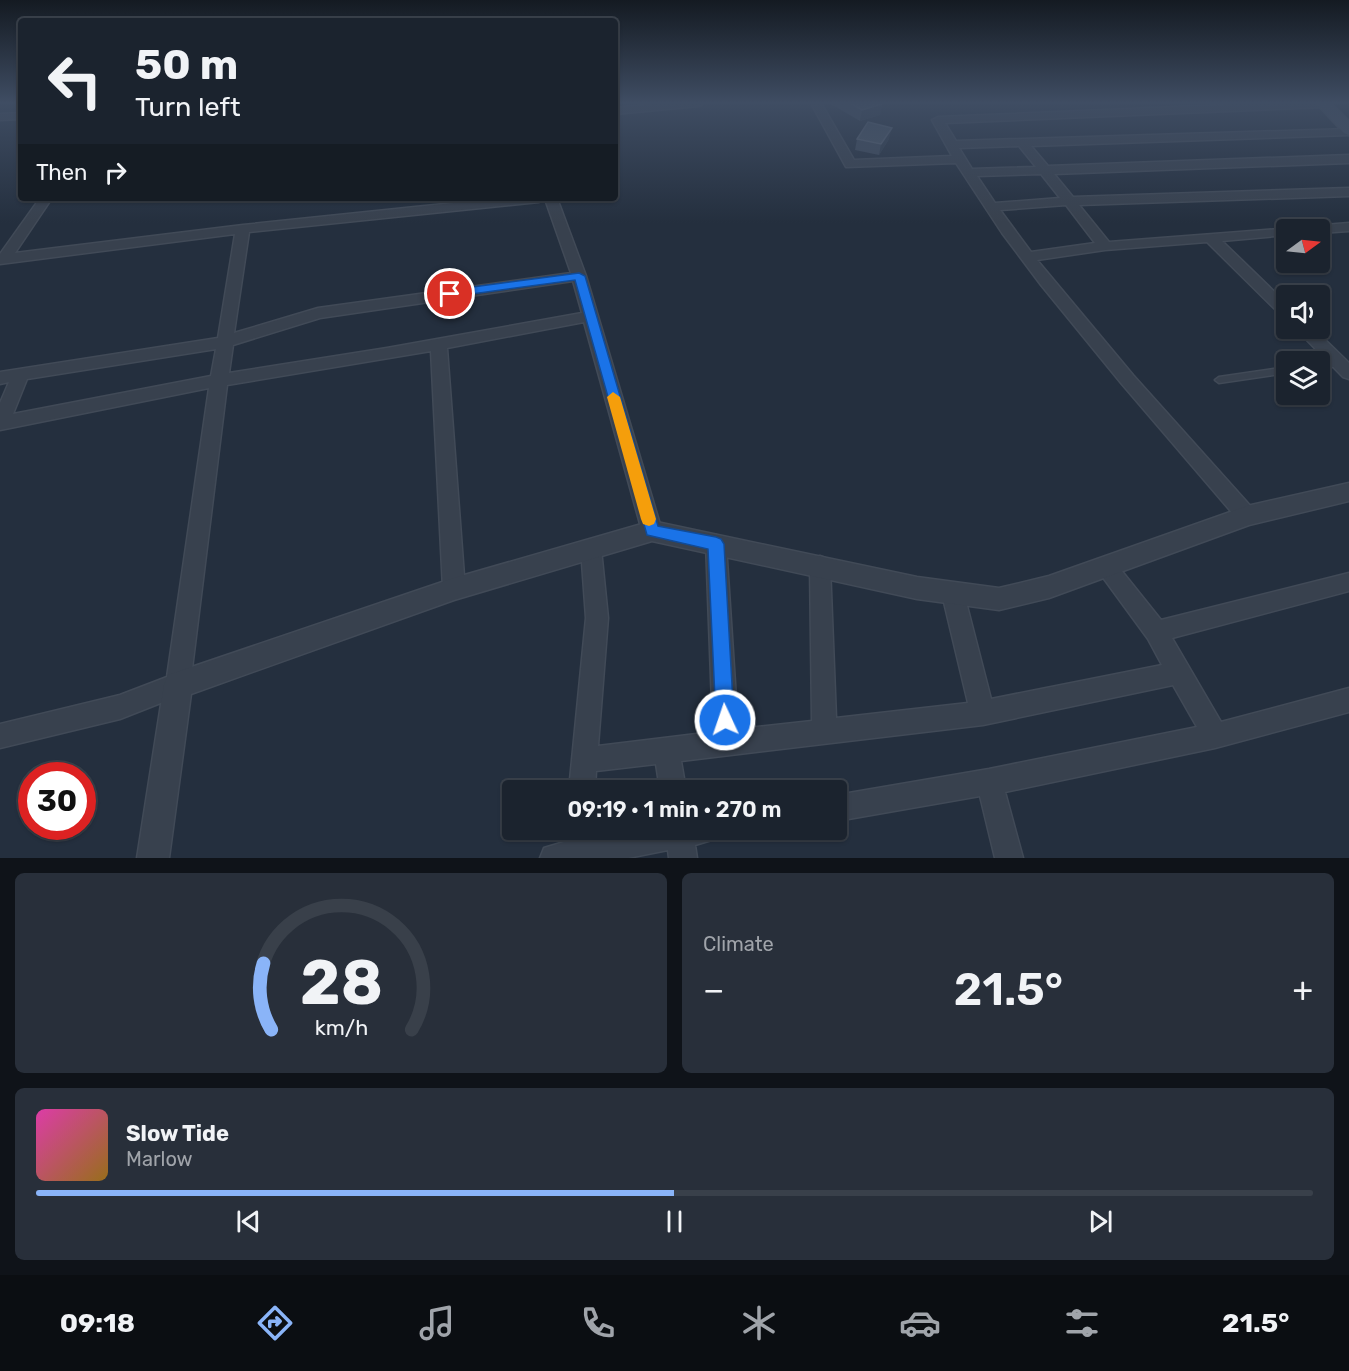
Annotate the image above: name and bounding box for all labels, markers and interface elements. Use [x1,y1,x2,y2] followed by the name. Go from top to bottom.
[135,40,238,90] text: 50 m
[36,42,114,120] icon: left
[135,91,240,123] text: Turn left
[99,156,132,189] icon: right
[36,159,87,186] text: Then
[1276,219,1330,273] north arrow
[1276,219,1330,405] map controls
[424,268,475,319] pin
[433,277,466,310] icon: arrive
[1276,285,1330,339] button: sound
[1276,351,1330,405] button: layers
[693,688,757,752] position arrow
[18,762,96,840] speed limit sign: 30
[567,796,782,823] text: 09:19 · 1 min · 270 m
[703,932,774,956] text: Climate
[300,946,382,1020] text: 28
[954,963,1063,1016] text: 21.5°
[703,970,724,1009] text: −
[1292,970,1313,1009] text: +
[314,1015,368,1040] text: km/h
[126,1120,229,1147] text: Slow Tide
[126,1147,193,1171] text: Marlow
[232,1205,265,1238] icon: previous
[658,1205,691,1238] icon: pause
[1084,1205,1117,1238] icon: next
[254,1302,296,1344] icon: directions
[416,1302,458,1344] icon: music
[577,1302,619,1344] icon: phone
[738,1302,780,1344] icon: climate
[899,1302,941,1344] icon: car
[1061,1302,1103,1344] icon: filters
[60,1307,135,1339] text: 09:18
[1222,1307,1289,1339] text: 21.5°

